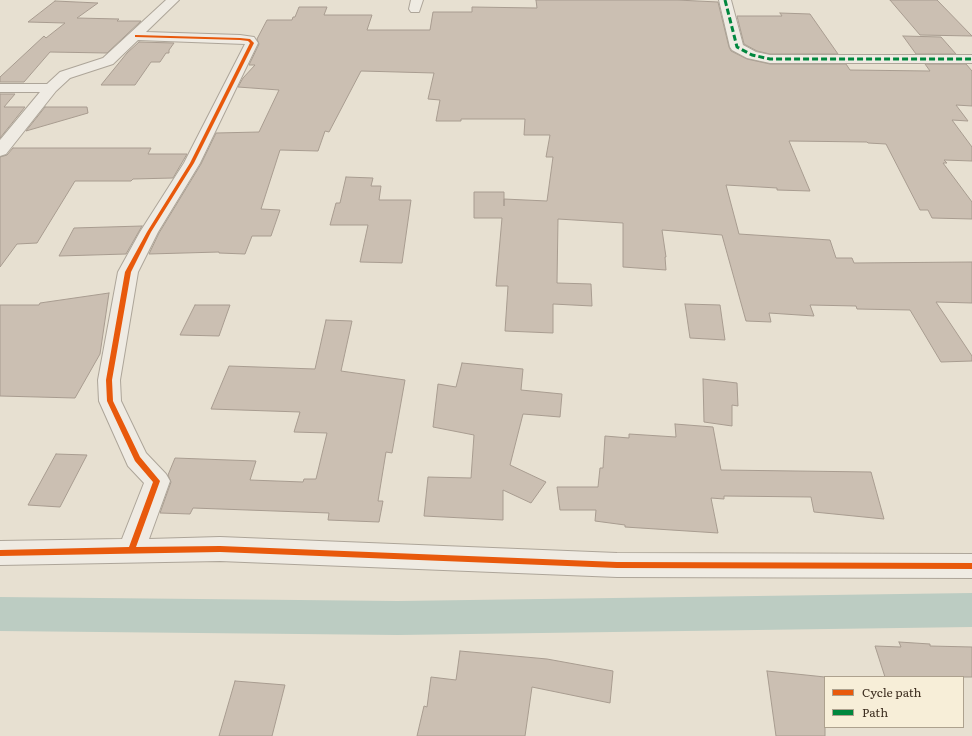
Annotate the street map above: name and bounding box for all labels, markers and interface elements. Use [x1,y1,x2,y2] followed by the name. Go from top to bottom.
[824,676,964,728] legend
[862,683,922,701] text: Cycle path
[862,703,888,721] text: Path

